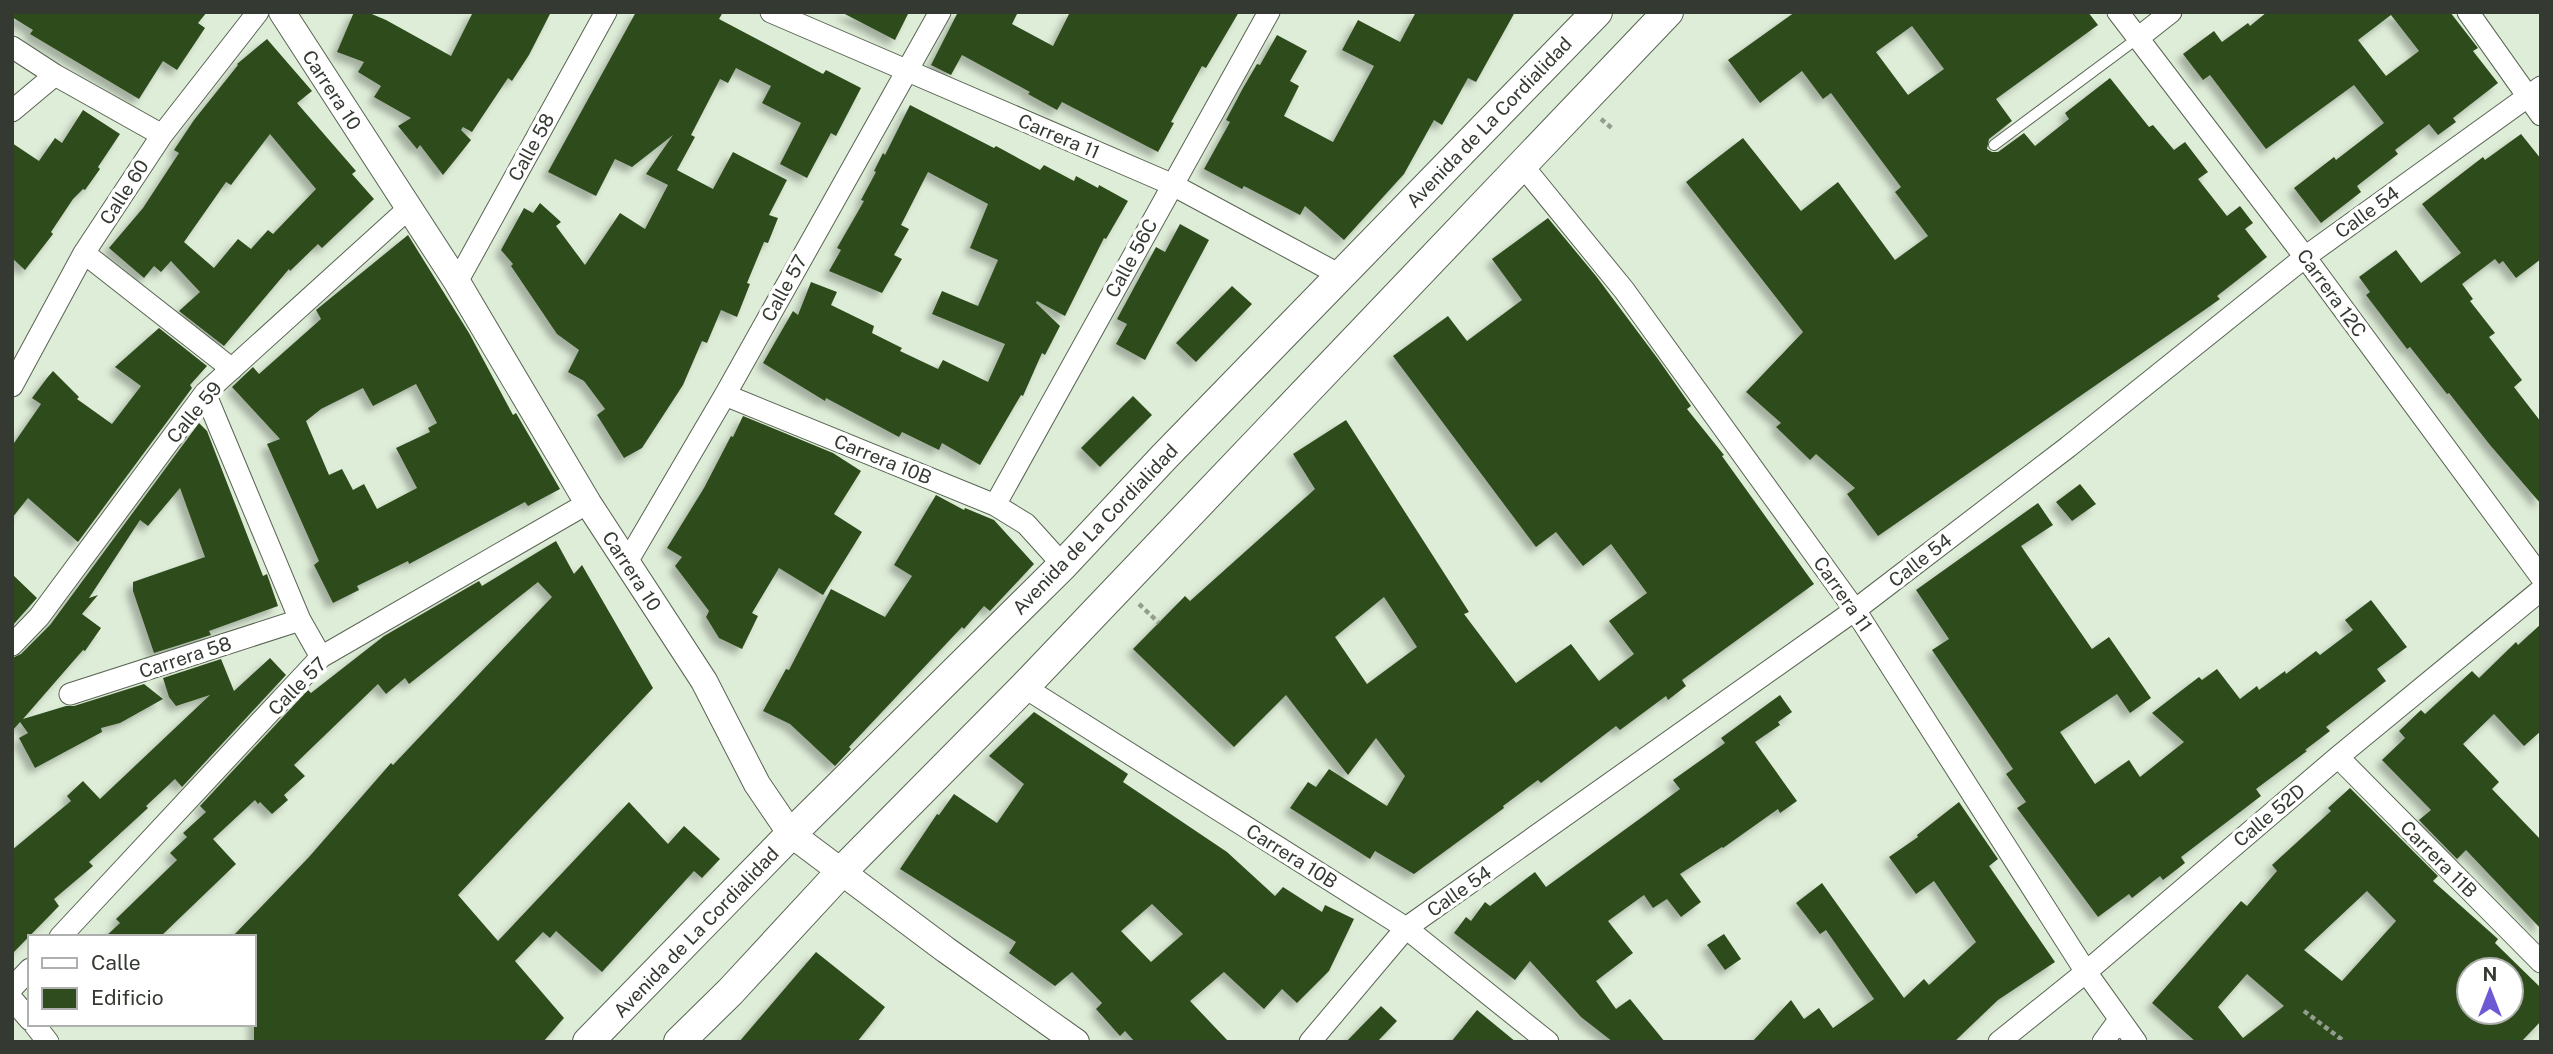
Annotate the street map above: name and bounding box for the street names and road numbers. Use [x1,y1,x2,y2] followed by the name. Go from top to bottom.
[1402,32,1576,212] street label: Avenida de La Cordialidad
[298,46,366,134] street label: Carrera 10
[503,109,559,185] street label: Calle 58
[1015,109,1103,163] street label: Carrera 11
[95,155,153,229] street label: Calle 60
[2331,181,2403,243] street label: Calle 54
[1100,215,1162,301] street label: Calle 56C
[2293,245,2371,341] street label: Carrera 12C
[757,251,811,325] street label: Calle 57
[162,377,226,447] street label: Calle 59
[831,429,935,489] street label: Carrera 10B
[1008,439,1182,619] street label: Avenida de La Cordialidad
[598,527,666,615] street label: Carrera 10
[1884,529,1956,591] street label: Calle 54
[1809,552,1877,636] street label: Carrera 11
[136,632,234,682] street label: Carrera 58
[263,652,331,720] street label: Calle 57
[2229,779,2309,851] street label: Calle 52D
[2396,816,2482,902] street label: Carrera 11B
[1242,819,1342,893] street label: Carrera 10B
[609,842,783,1022] street label: Avenida de La Cordialidad
[1423,861,1495,921] street label: Calle 54

